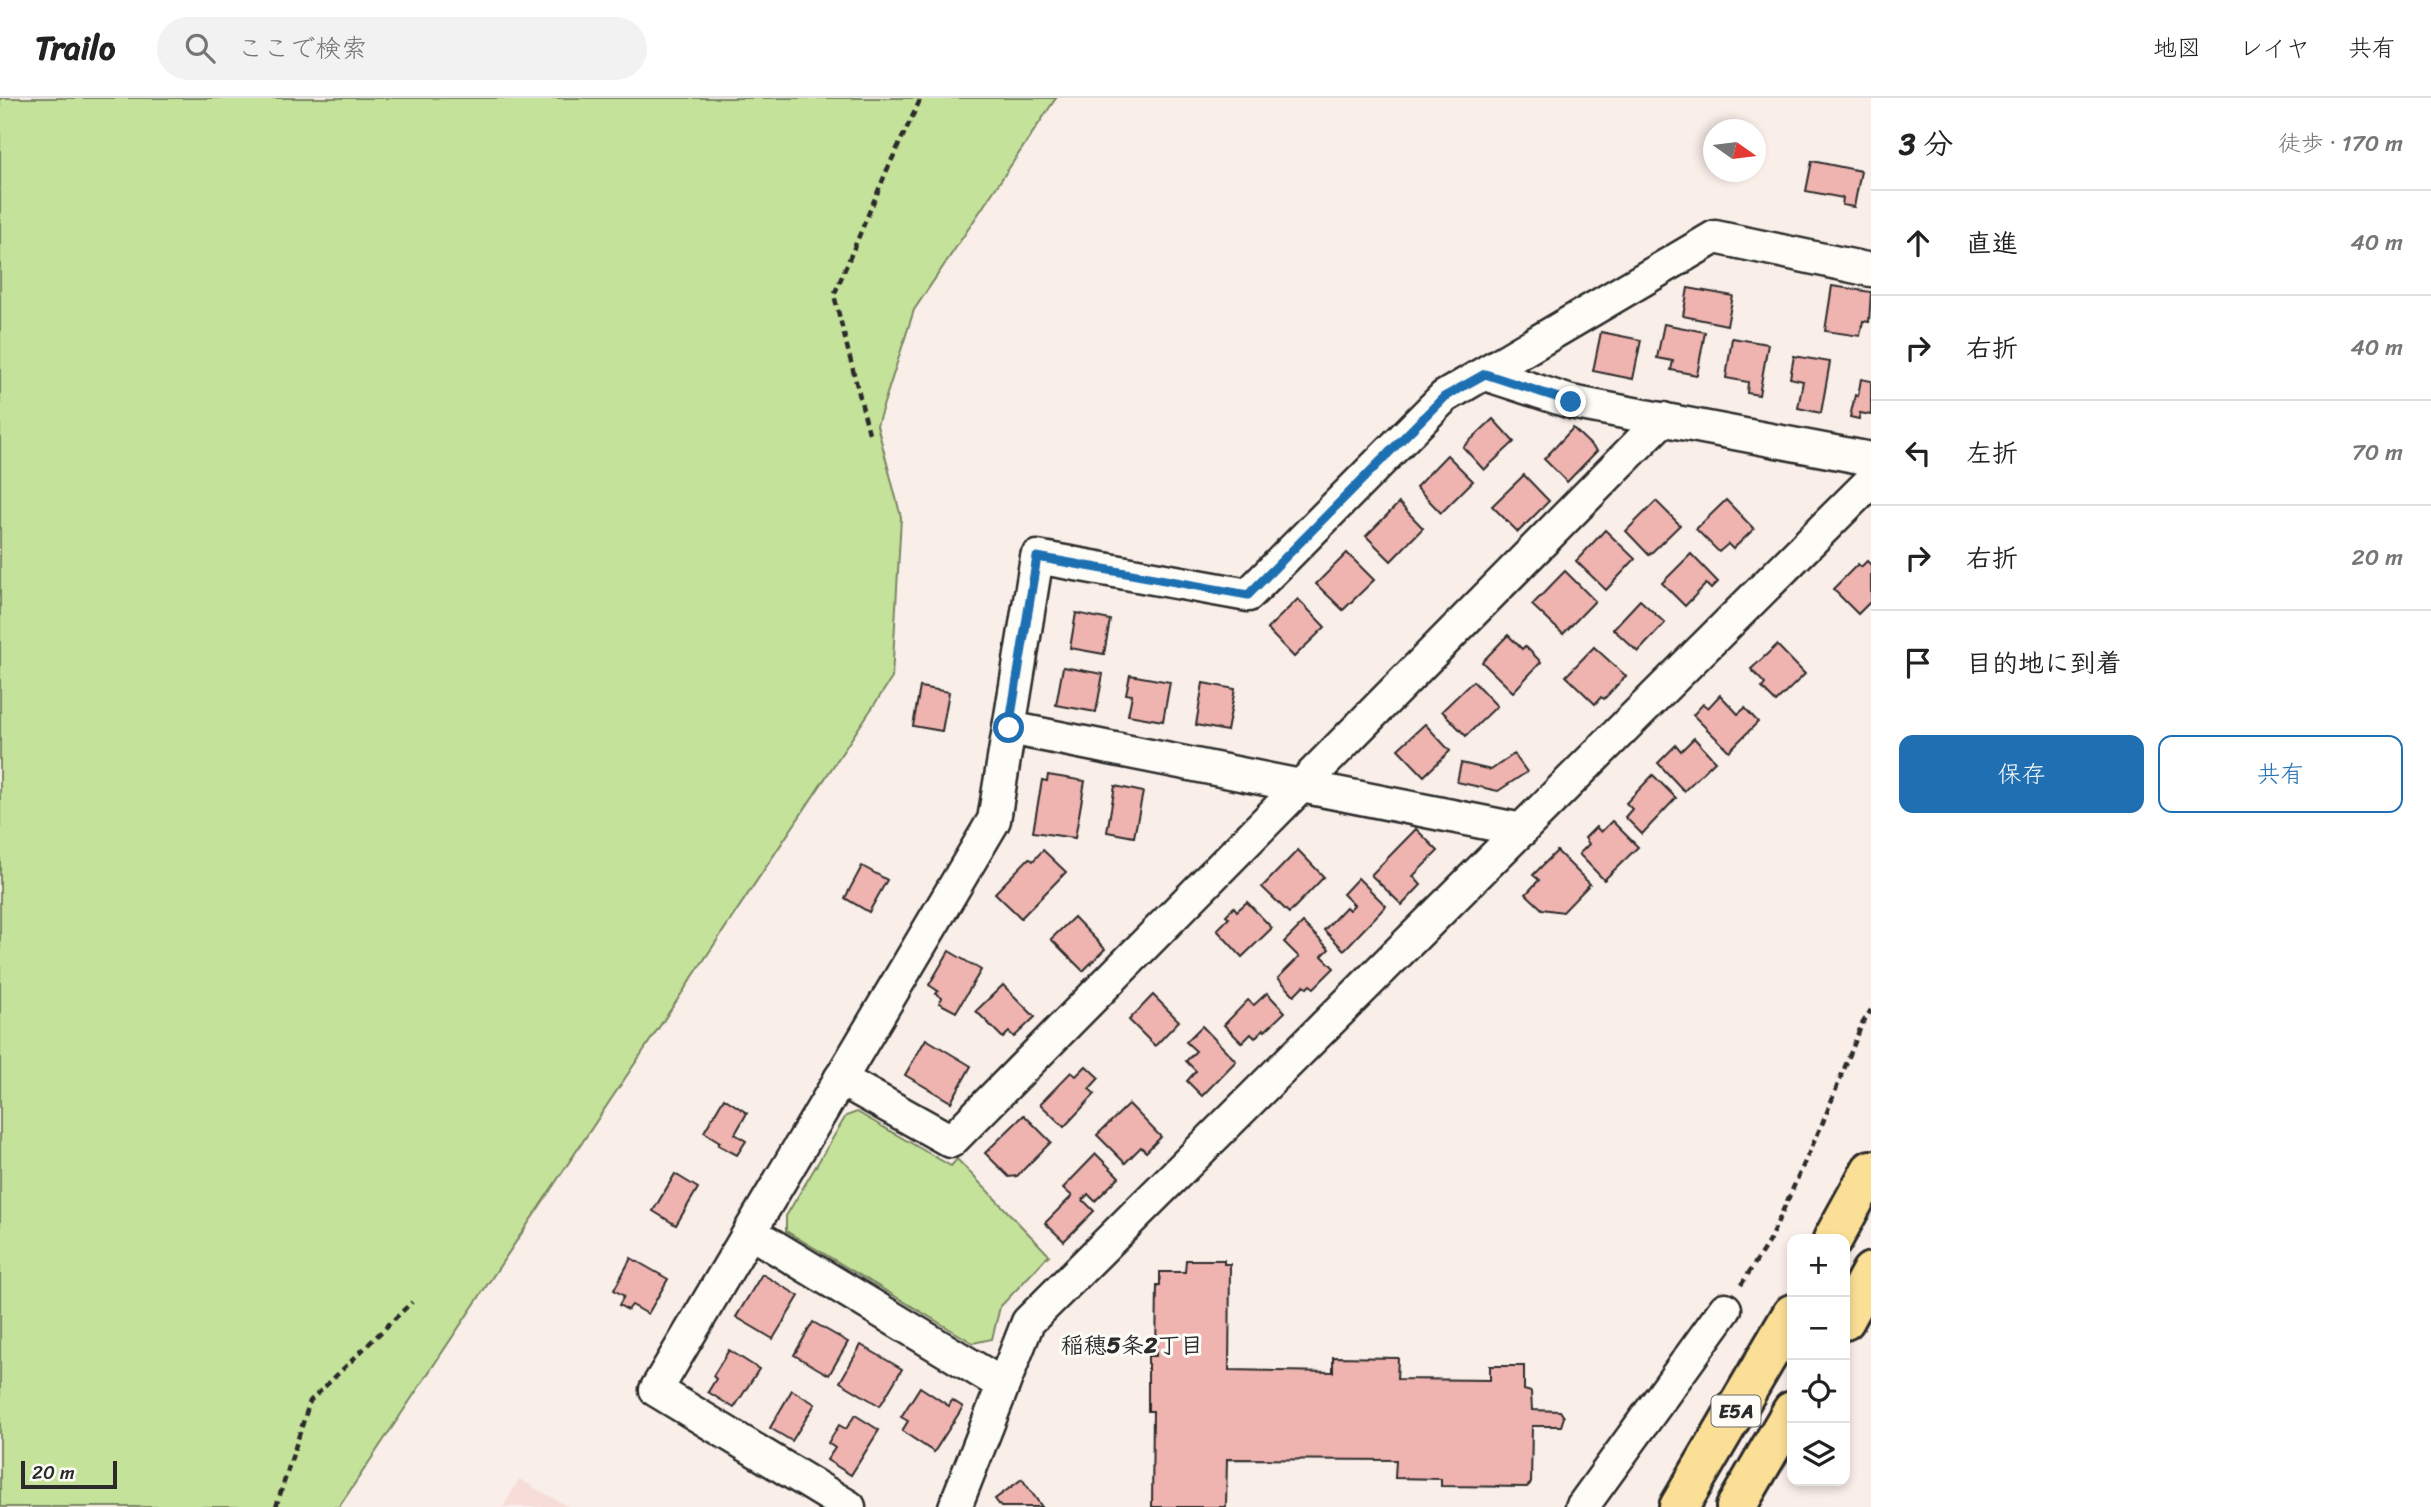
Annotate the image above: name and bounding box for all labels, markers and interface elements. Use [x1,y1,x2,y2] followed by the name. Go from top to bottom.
[157,17,647,80] search box
[35,19,115,77] text: Trailo
[237,25,367,71] text: ここで検索
[2153,27,2201,69] text: 地図
[2239,27,2310,69] text: レイヤ
[2348,27,2396,69] text: 共有
[181,29,219,67] icon: search
[1899,117,1953,171] text: 3 分
[1703,119,1766,182] north arrow
[2278,123,2403,164] text: 徒歩 · 170 m
[1966,220,2018,266] text: 直進
[2350,222,2403,263] text: 40 m
[1899,224,1937,262] icon: ahead
[1966,325,2018,371] text: 右折
[2350,327,2403,368] text: 40 m
[1899,329,1937,367] icon: right
[1555,386,1586,417] route end
[1966,430,2018,476] text: 左折
[2352,432,2403,473] text: 70 m
[1899,434,1937,472] icon: left
[1966,535,2018,581] text: 右折
[2352,537,2403,578] text: 20 m
[1899,539,1937,577] icon: right
[1966,640,2122,686] text: 目的地に到着
[1899,644,1937,682] icon: arrive
[993,712,1024,743] route start
[1899,735,2144,813] button: 保存
[2158,735,2403,813] button: 共有
[1787,1234,1850,1486] map controls
[1787,1234,1850,1297] button: +
[1787,1297,1850,1360] button: −
[1061,1325,1203,1366] district label: 稲穂5条2丁目
[1787,1360,1850,1423] button: locate
[1712,1396,1760,1427] road number: E5A
[1787,1423,1850,1486] button: layers
[32,1456,75,1489] text: 20 m
[21,1458,117,1490] scale bar

